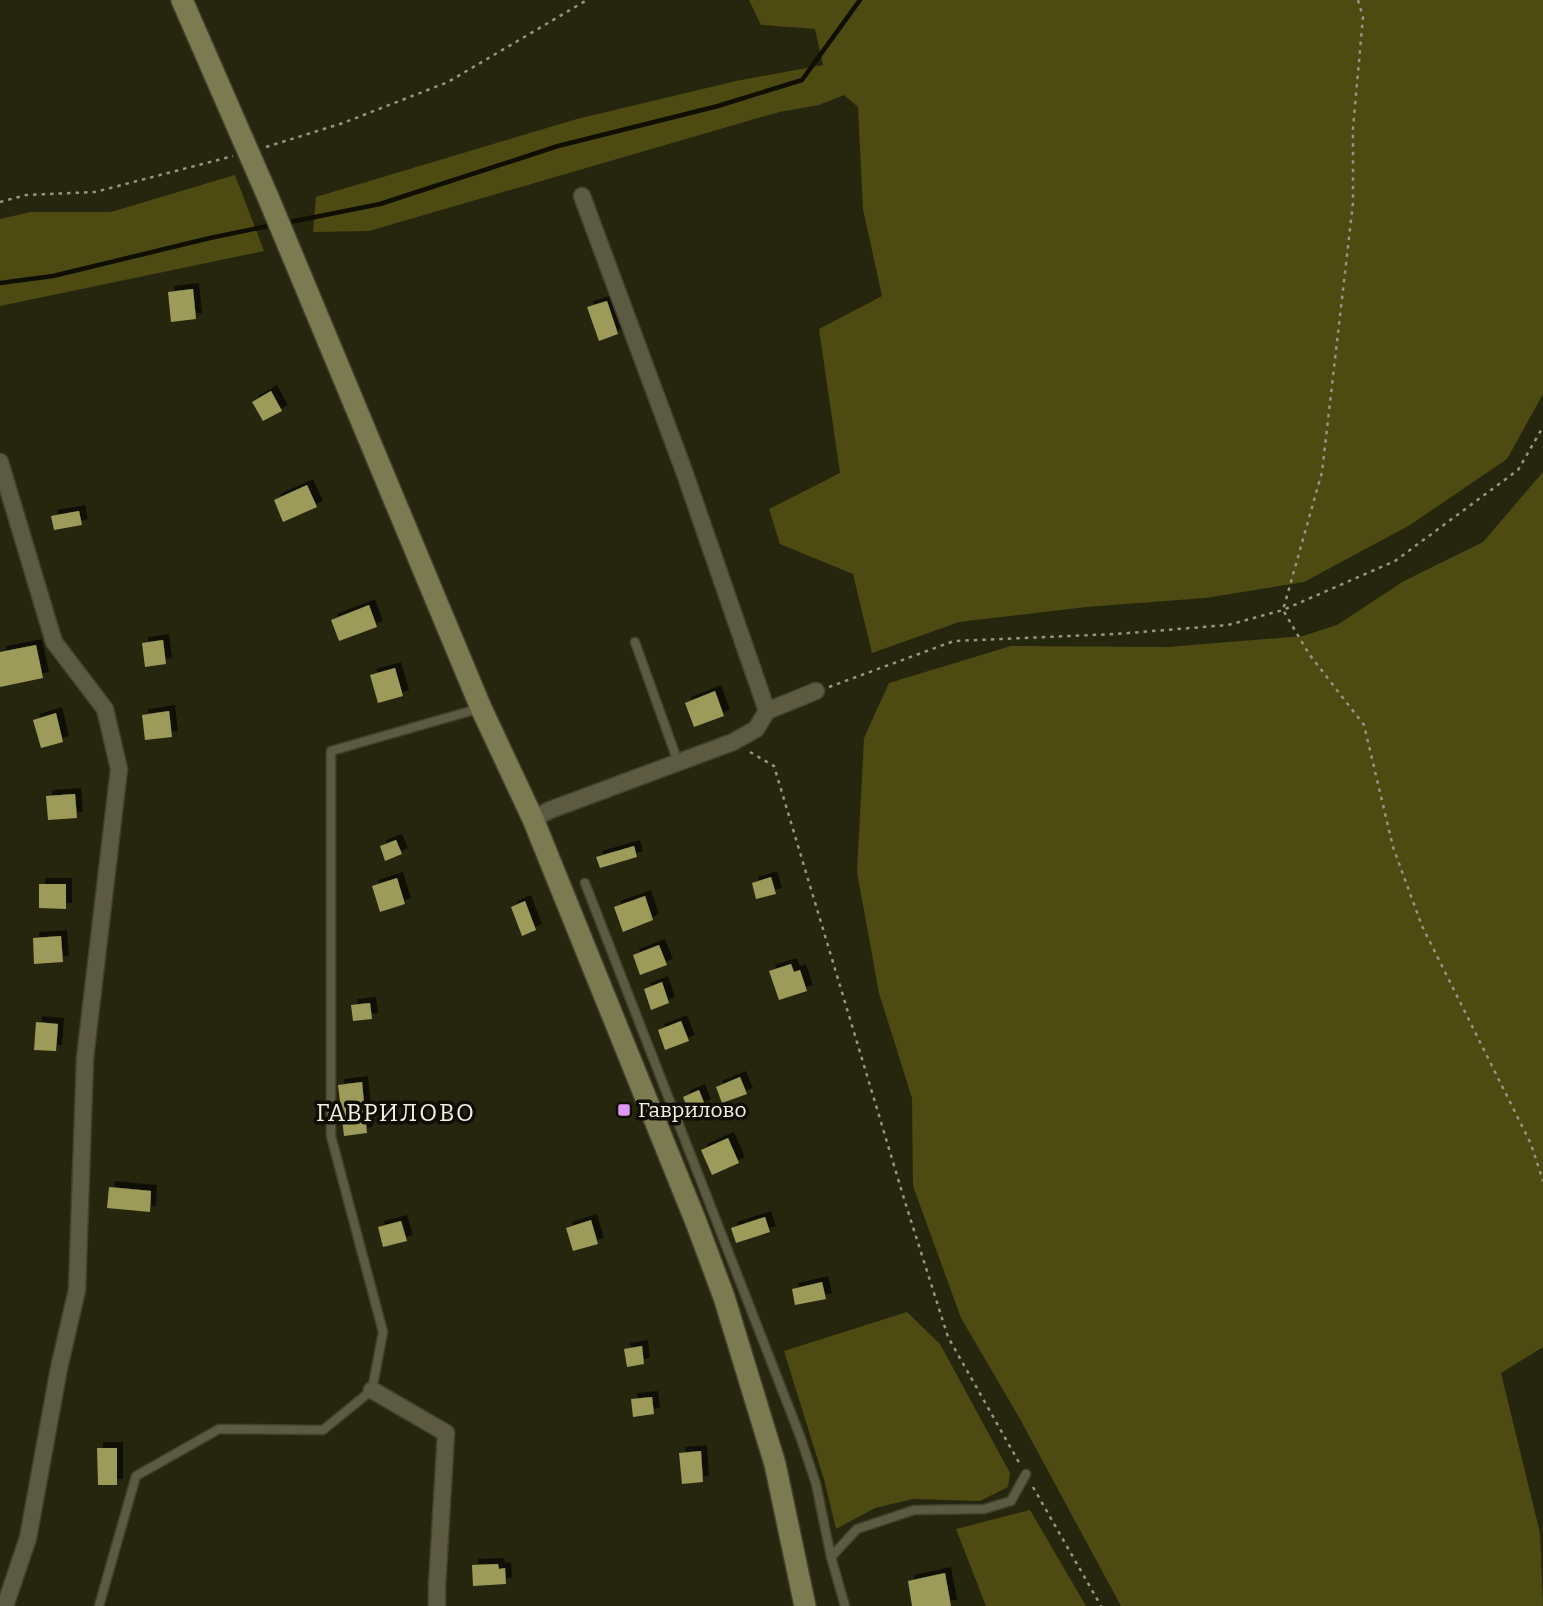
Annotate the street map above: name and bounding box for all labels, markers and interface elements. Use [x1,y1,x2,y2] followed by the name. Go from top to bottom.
[638,1097,747,1123] place label: Гаврилово
[316,1099,476,1127] district label: ГАВРИЛОВО
[616,1102,632,1118] marker: Гаврилово

